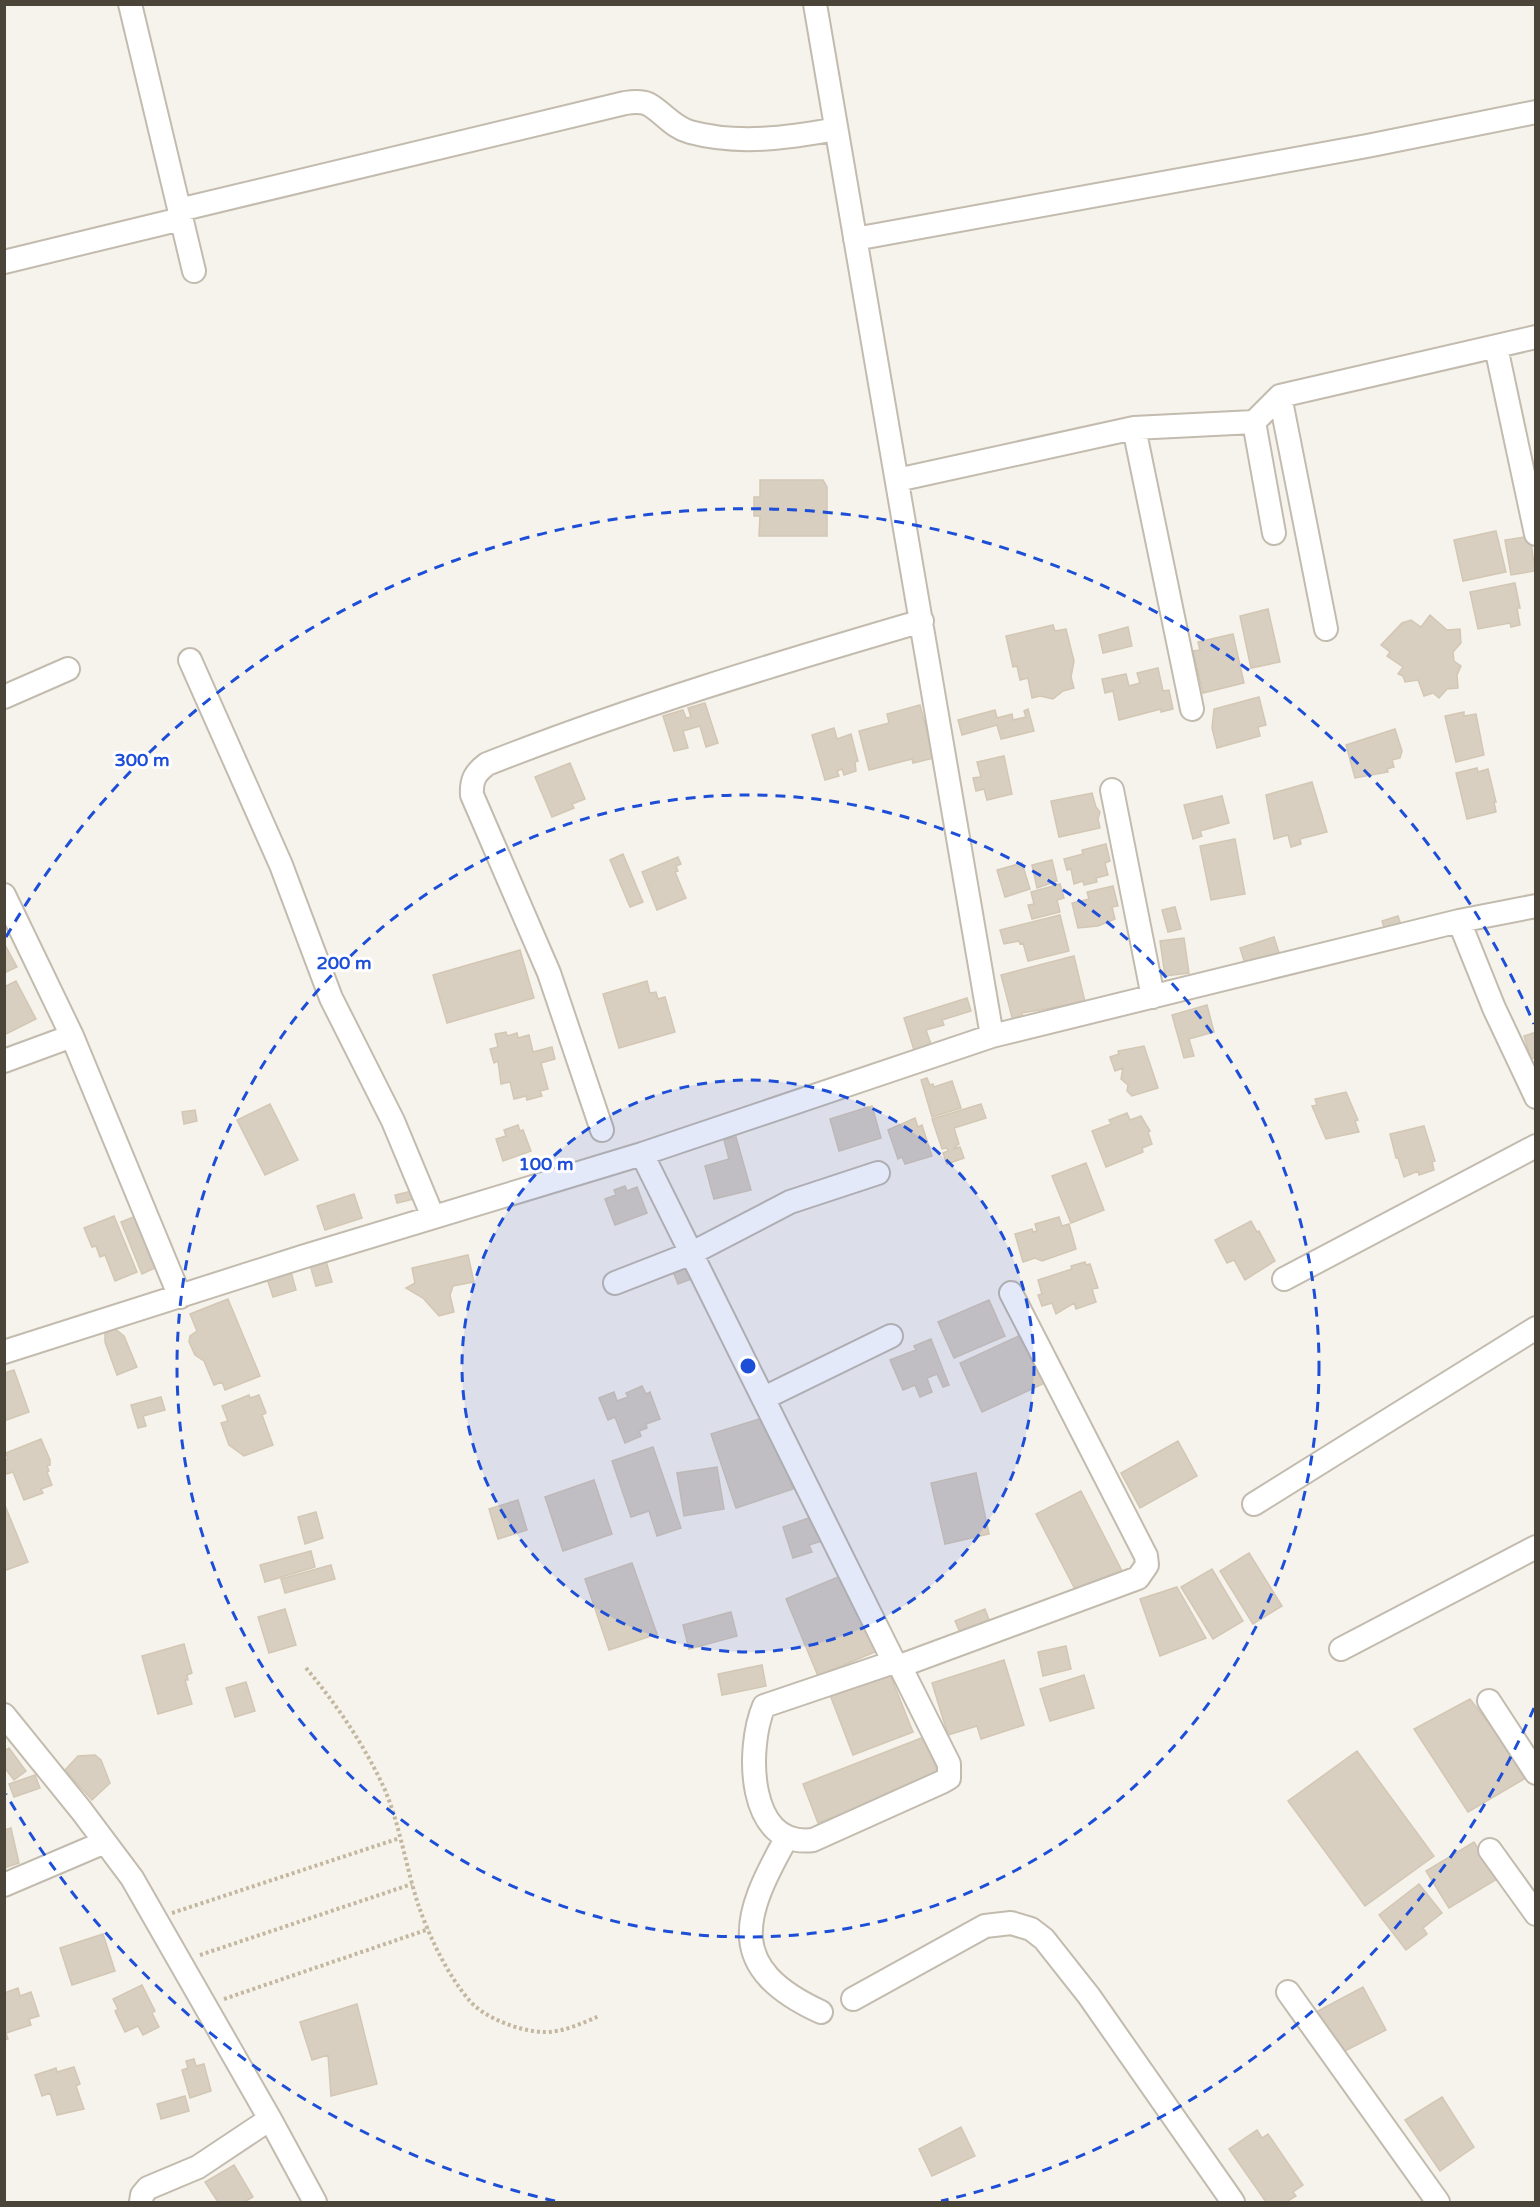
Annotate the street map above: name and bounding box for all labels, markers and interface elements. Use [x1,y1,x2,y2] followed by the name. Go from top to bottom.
[114,749,170,771] text: 300 m
[316,952,372,974] text: 200 m
[518,1153,574,1175] text: 100 m
[738,1356,758,1376] centre of rings

